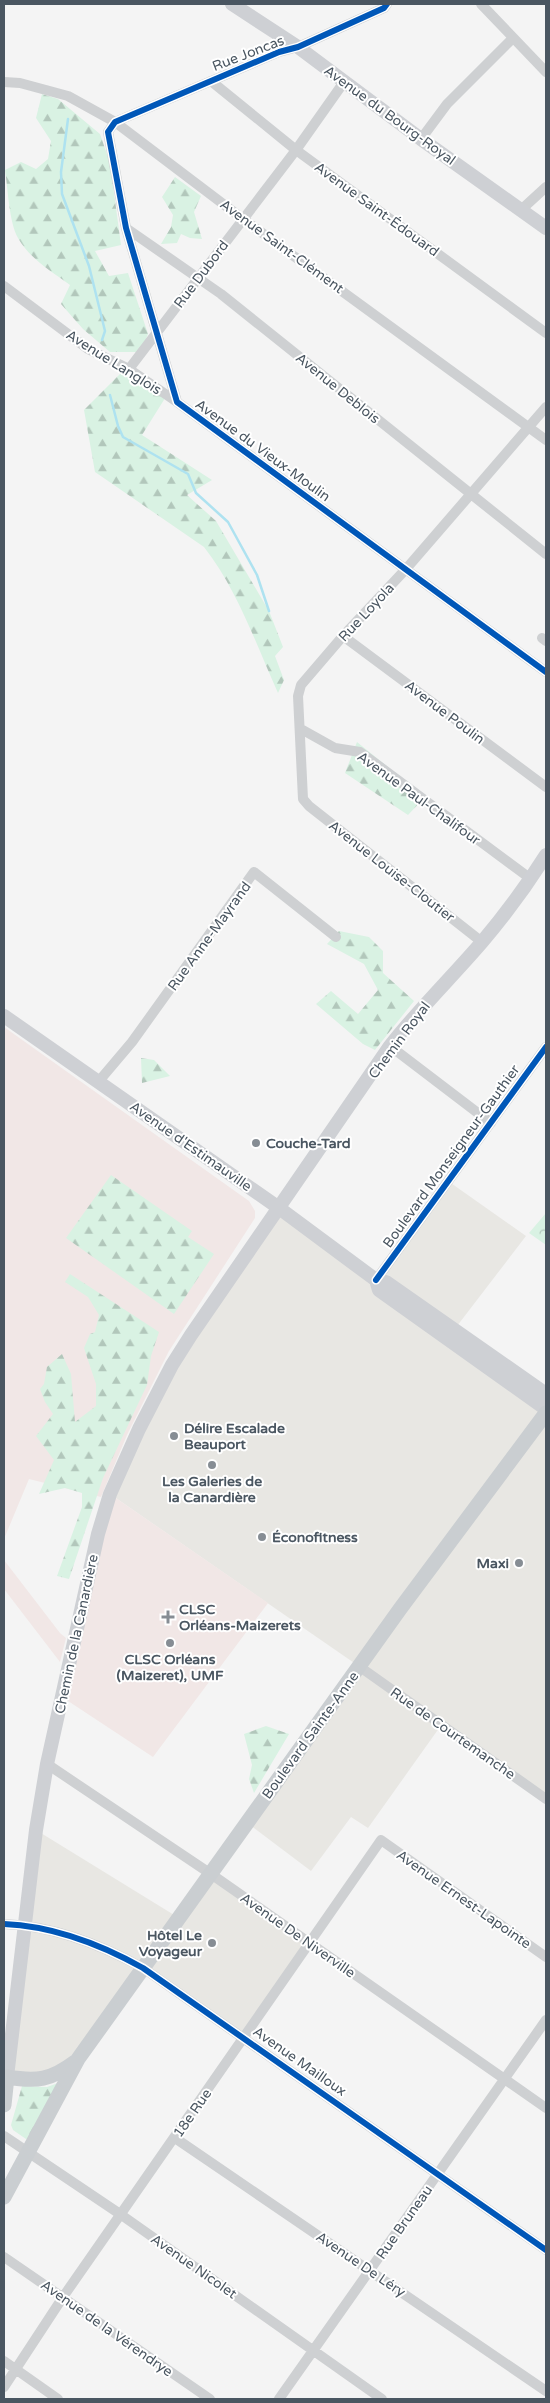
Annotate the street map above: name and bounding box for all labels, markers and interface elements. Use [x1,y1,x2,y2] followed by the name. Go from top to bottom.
[210,32,287,75] street label: Rue Joncas
[321,62,459,169] street label: Avenue du Bourg-Royal
[311,159,442,260] street label: Avenue Saint-Édouard
[217,196,347,297] street label: Avenue Saint-Clément
[170,237,232,311] street label: Rue Dubord
[63,326,165,399] street label: Avenue Langlois
[292,349,383,428] street label: Avenue Deblois
[192,396,334,505] street label: Avenue du Vieux-Moulin
[335,580,398,645] street label: Rue Loyola
[401,677,488,748] street label: Avenue Poulin
[354,748,484,849] street label: Avenue Paul-Chalifour
[325,817,459,926] street label: Avenue Louise-Cloutier
[164,879,255,994] street label: Rue Anne-Mayrand
[365,999,434,1082] street label: Chemin Royal
[379,1061,524,1251] street label: Boulevard Monseigneur-Gauthier
[126,1098,255,1195] street label: Avenue d'Estimauville
[266,1135,351,1152] place label: Couche-Tard
[250,1137,262,1149] marker: Couche-Tard
[184,1420,285,1453] place label: Délire Escalade Beauport
[168,1430,180,1442] marker: Délire Escalade Beauport
[206,1459,218,1471] marker: Les Galeries de la Canardière
[162,1473,262,1506] place label: Les Galeries de la Canardière
[272,1529,358,1546] place label: Éconofitness
[256,1531,268,1543] marker: Éconofitness
[51,1553,102,1715] street label: Chemin de la Canardière
[477,1555,509,1572] place label: Maxi
[513,1557,525,1569] marker: Maxi
[179,1601,301,1634] place label: CLSC Orléans-Maizerets
[161,1610,175,1624] marker: CLSC Orléans-Maizerets
[164,1637,176,1649] marker: CLSC Orléans (Maizeret), UMF
[117,1651,224,1684] place label: CLSC Orléans (Maizeret), UMF
[259,1668,362,1802] street label: Boulevard Sainte-Anne
[387,1684,519,1783] street label: Rue de Courtemanche
[393,1846,534,1952] street label: Avenue Ernest-Lapointe
[237,1889,359,1982] street label: Avenue De Niverville
[139,1927,203,1960] place label: Hôtel Le Voyageur
[206,1937,218,1949] marker: Hôtel Le Voyageur
[250,2023,350,2100] street label: Avenue Mailloux
[170,2086,215,2141] street label: 18e Rue
[373,2182,436,2263] street label: Rue Bruneau
[313,2228,409,2301] street label: Avenue De Léry
[147,2230,240,2303] street label: Avenue Nicolet
[37,2276,176,2380] street label: Avenue de la Vérendrye

